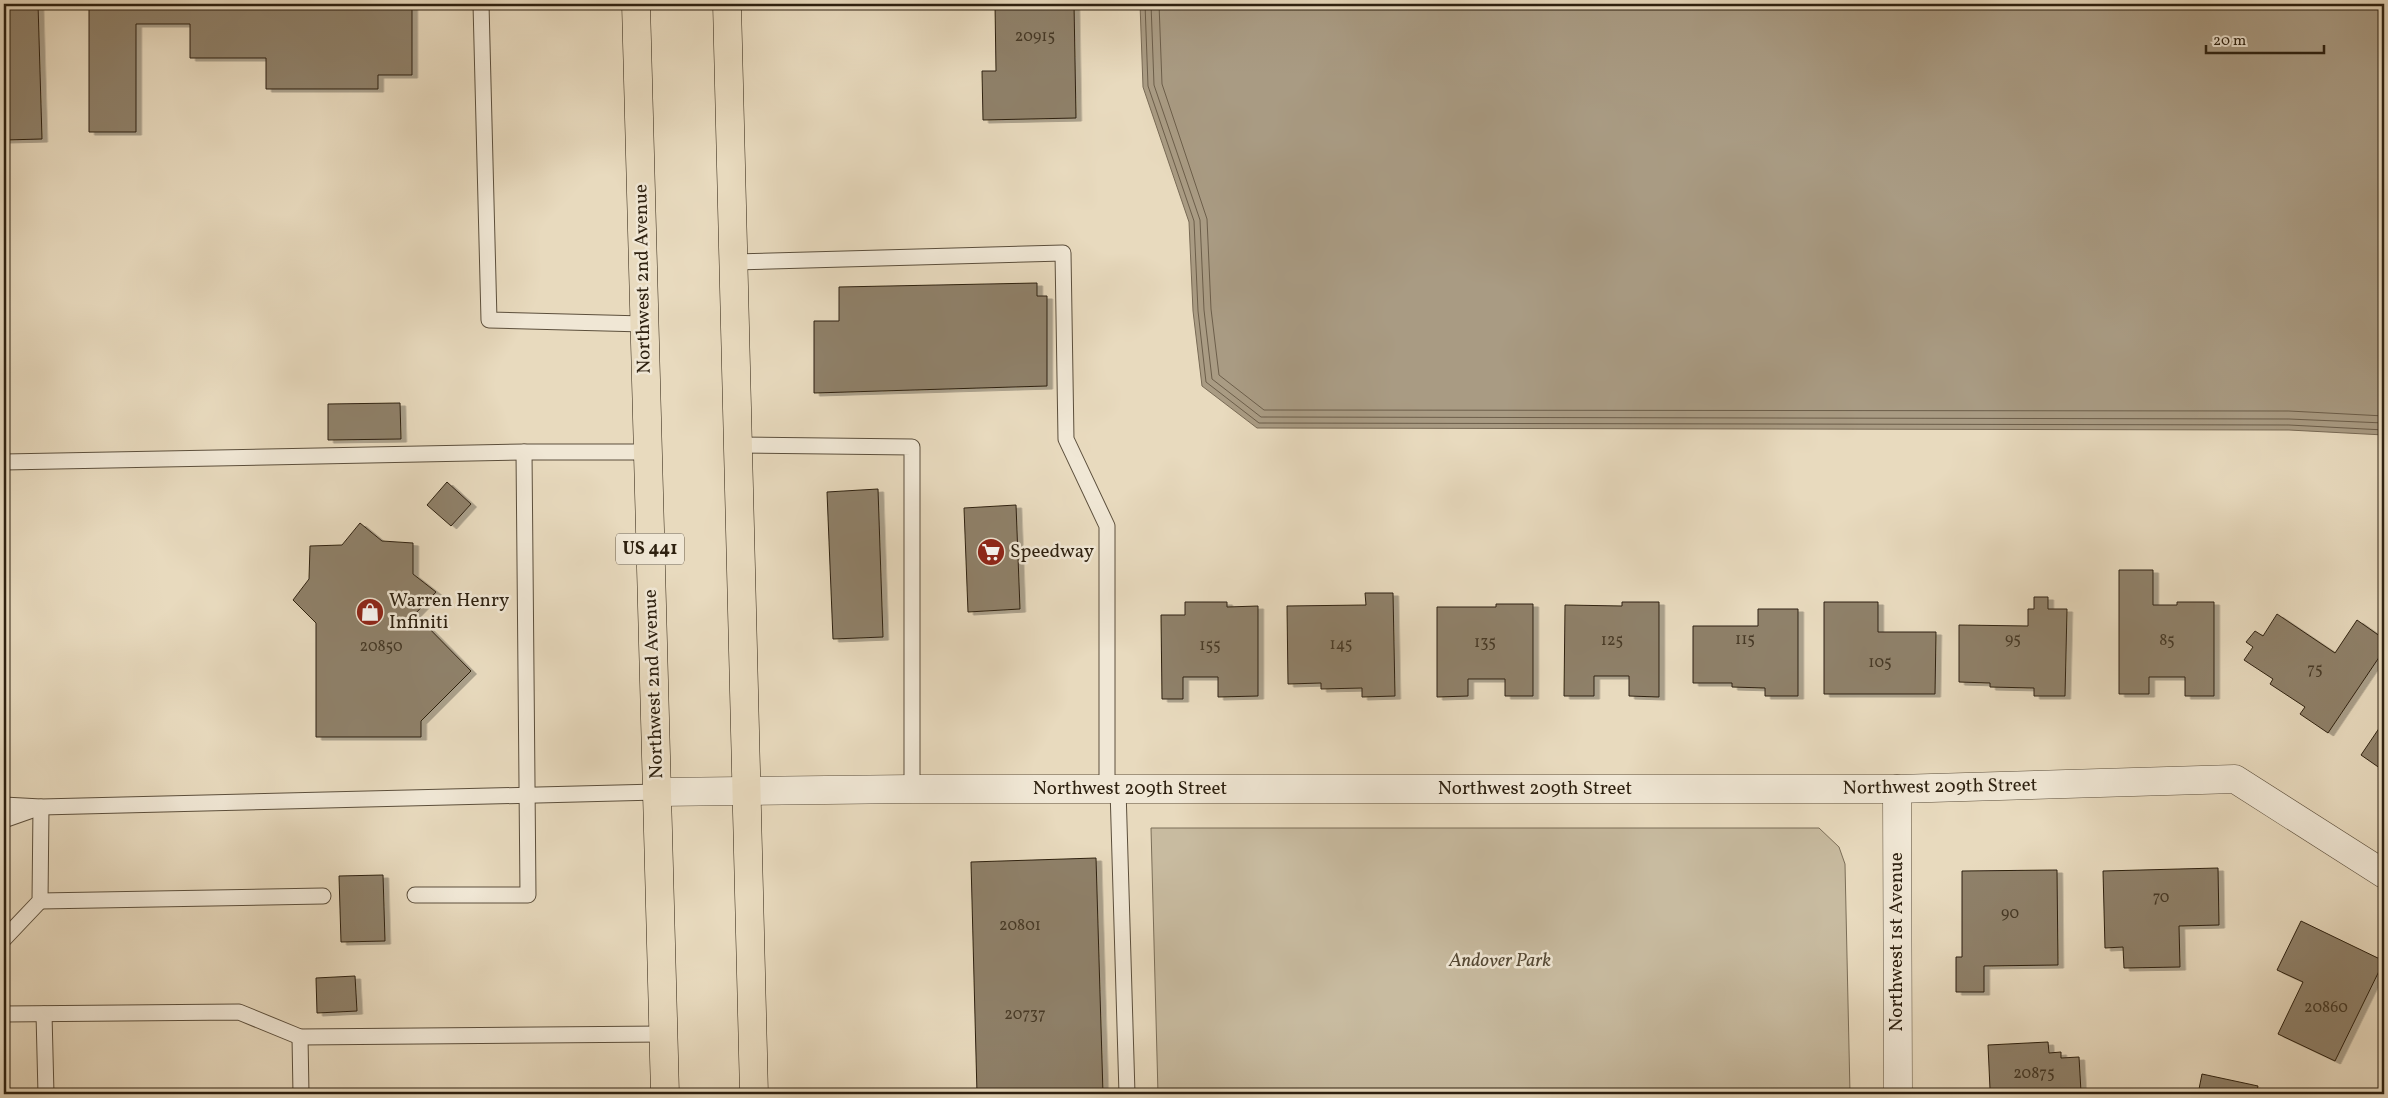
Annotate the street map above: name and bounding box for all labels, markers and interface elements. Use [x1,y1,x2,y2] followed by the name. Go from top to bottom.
[2206,22,2323,54] scale bar
[1015,26,1055,48] house number: 20915
[2213,31,2246,52] text: 20 m
[628,184,658,374] street label: Northwest 2nd Avenue
[616,534,684,564] road number: US 441
[976,537,1006,567] supermarket icon: Speedway
[1010,539,1094,565] place label: Speedway
[389,588,509,636] place label: Warren Henry Infiniti
[638,589,670,779] street label: Northwest 2nd Avenue
[355,597,385,627] shop icon: Warren Henry Infiniti
[1735,629,1755,651] house number: 115
[2005,629,2021,651] house number: 95
[1601,630,1623,652] house number: 125
[2159,630,2175,652] house number: 85
[1474,632,1496,654] house number: 135
[1330,634,1352,656] house number: 145
[1199,635,1221,657] house number: 155
[359,636,403,658] house number: 20850
[1868,652,1892,674] house number: 105
[2307,659,2323,681] house number: 75
[1842,772,2038,802] street label: Northwest 209th Street
[1033,776,1228,802] street label: Northwest 209th Street
[1438,776,1633,802] street label: Northwest 209th Street
[1884,852,1910,1032] street label: Northwest 1st Avenue
[2153,887,2169,909] house number: 70
[2001,903,2019,925] house number: 90
[999,915,1041,937] house number: 20801
[1448,948,1551,974] park label: Andover Park
[2304,997,2348,1019] house number: 20860
[1004,1004,1046,1026] house number: 20737
[2013,1063,2055,1085] house number: 20875

